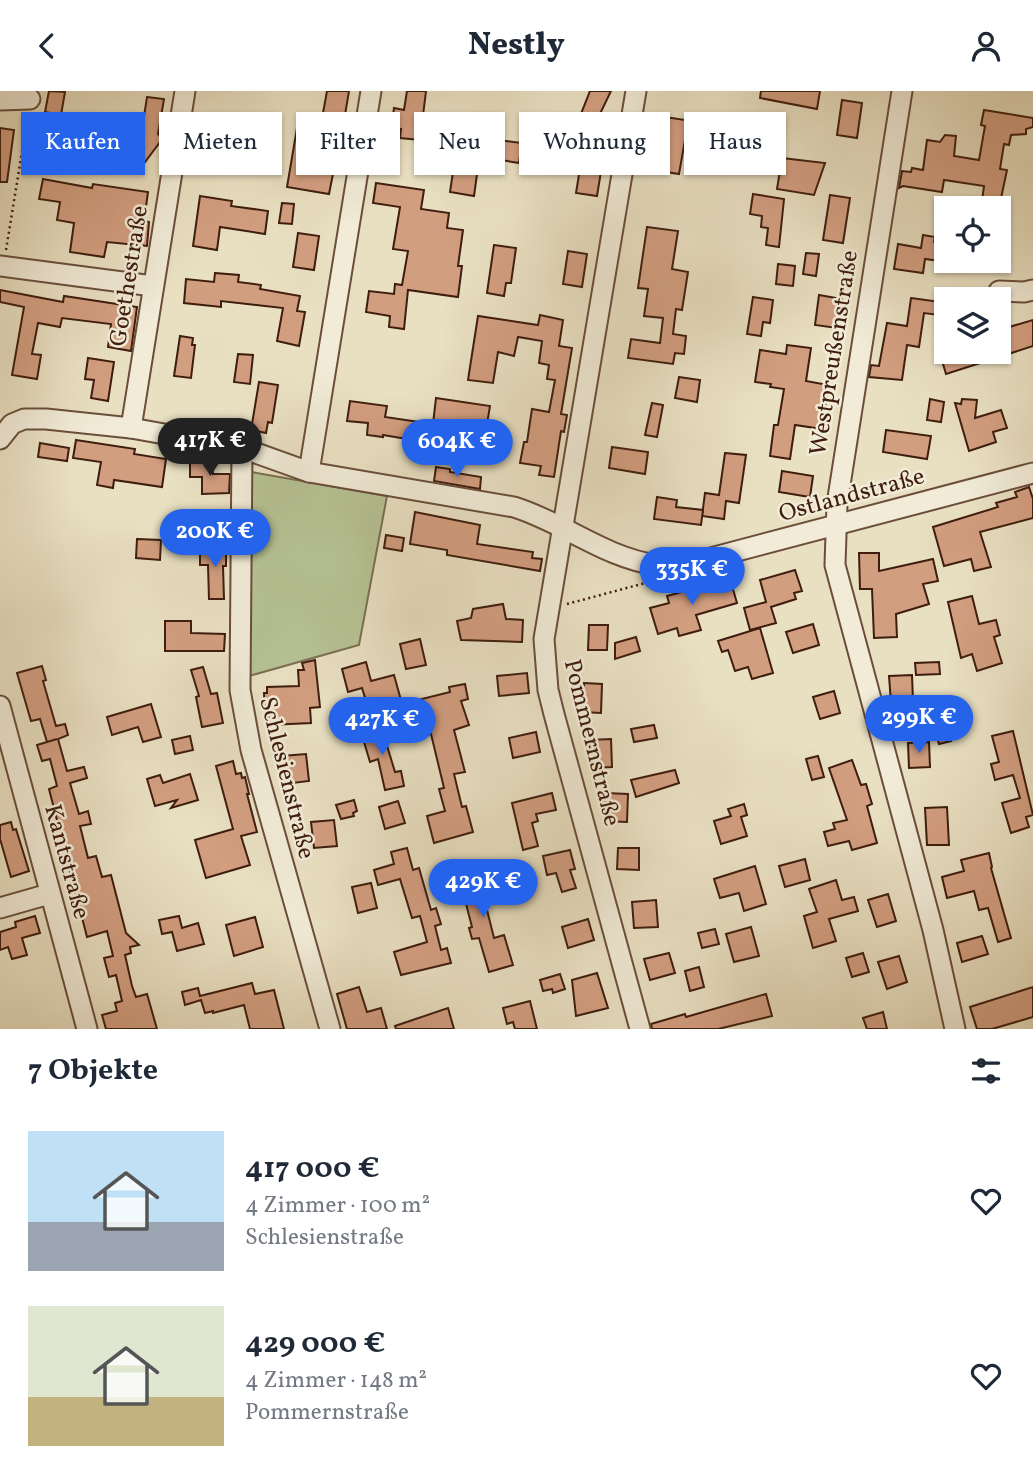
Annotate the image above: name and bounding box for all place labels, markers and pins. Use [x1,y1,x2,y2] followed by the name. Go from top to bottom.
[153,419,267,478] pin: 417K €
[400,419,514,479] pin: 604K €
[158,510,272,569] pin: 200K €
[635,547,749,607] pin: 335K €
[862,695,976,755] pin: 299K €
[325,697,439,757] pin: 427K €
[426,859,540,919] pin: 429K €

